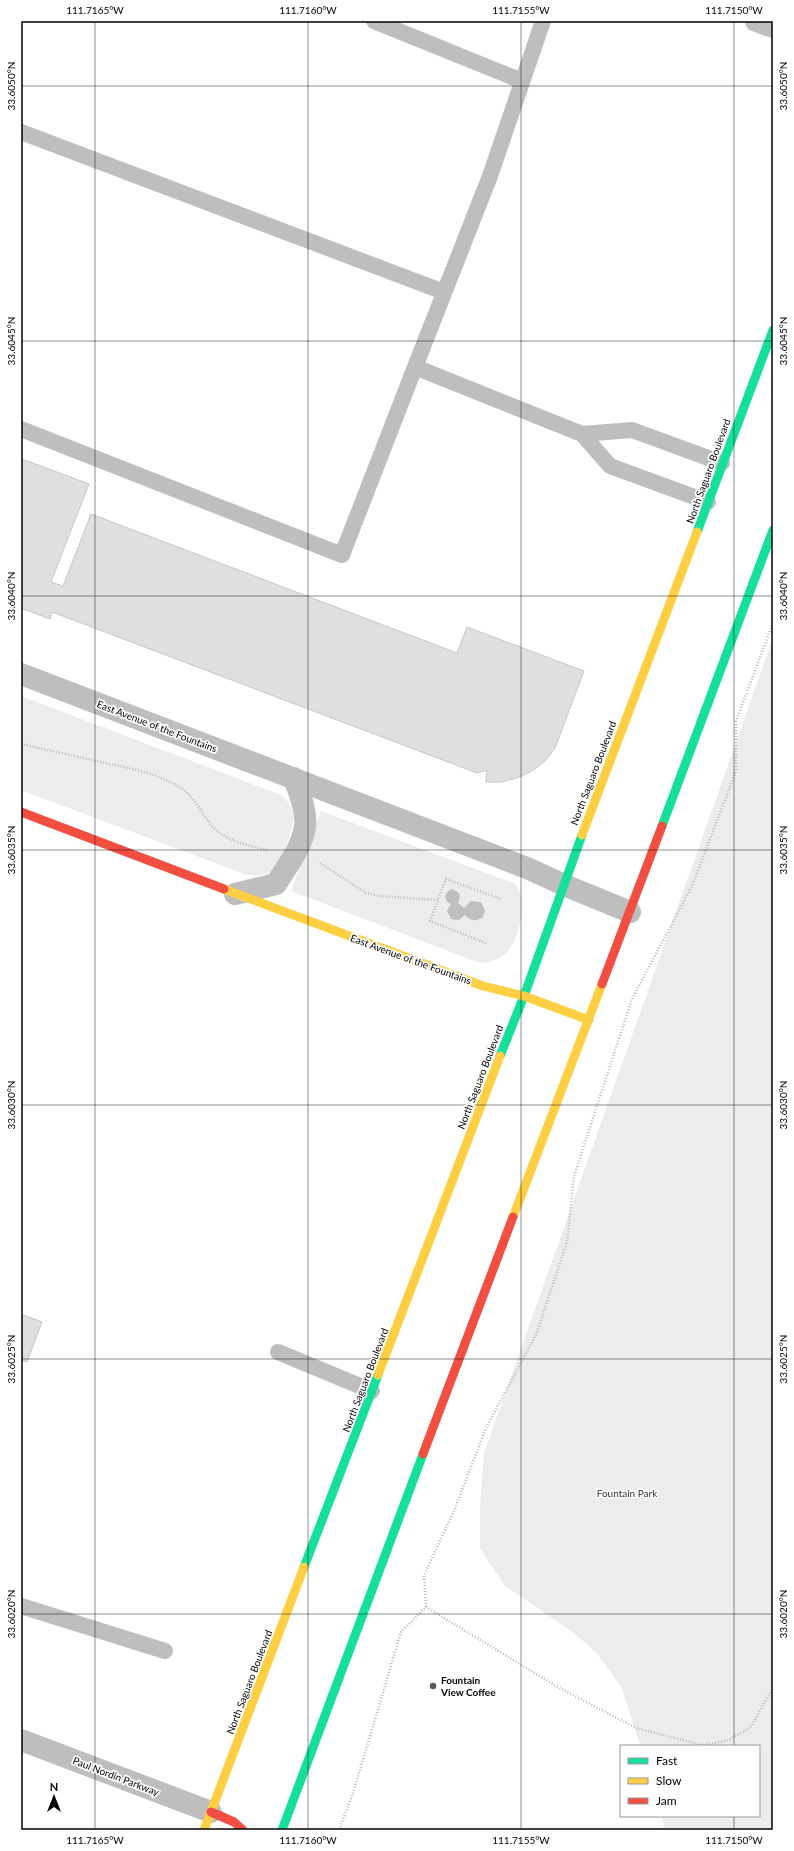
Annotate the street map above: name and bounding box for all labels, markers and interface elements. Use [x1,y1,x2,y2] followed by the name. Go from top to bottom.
[66,4,124,16] text: 111.7165°W
[279,4,337,16] text: 111.7160°W
[492,4,550,16] text: 111.7155°W
[705,4,763,16] text: 111.7150°W
[5,62,17,110] text: 33.6050°N
[777,62,789,110] text: 33.6050°N
[5,317,17,365] text: 33.6045°N
[777,317,789,365] text: 33.6045°N
[683,417,733,525] street label: North Saguaro Boulevard
[5,572,17,620] text: 33.6040°N
[777,572,789,620] text: 33.6040°N
[95,698,219,754] street label: East Avenue of the Fountains
[568,719,618,827] street label: North Saguaro Boulevard
[5,826,17,874] text: 33.6035°N
[777,826,789,874] text: 33.6035°N
[349,932,473,986] street label: East Avenue of the Fountains
[455,1023,505,1131] street label: North Saguaro Boulevard
[5,1081,17,1129] text: 33.6030°N
[777,1081,789,1129] text: 33.6030°N
[340,1326,390,1434] street label: North Saguaro Boulevard
[5,1335,17,1383] text: 33.6025°N
[777,1335,789,1383] text: 33.6025°N
[597,1487,658,1499] park label: Fountain Park
[5,1590,17,1638] text: 33.6020°N
[777,1590,789,1638] text: 33.6020°N
[224,1628,274,1736] street label: North Saguaro Boulevard
[440,1674,496,1698] place label: Fountain View Coffee
[428,1681,438,1691] marker: Fountain View Coffee
[620,1745,760,1817] legend
[656,1753,678,1768] text: Fast
[71,1754,162,1798] street label: Paul Nordin Parkway
[656,1773,682,1788] text: Slow
[34,1777,74,1817] north arrow
[50,1780,58,1793] text: N
[656,1793,677,1808] text: Jam
[66,1834,124,1846] text: 111.7165°W
[279,1834,337,1846] text: 111.7160°W
[492,1834,550,1846] text: 111.7155°W
[705,1834,763,1846] text: 111.7150°W

